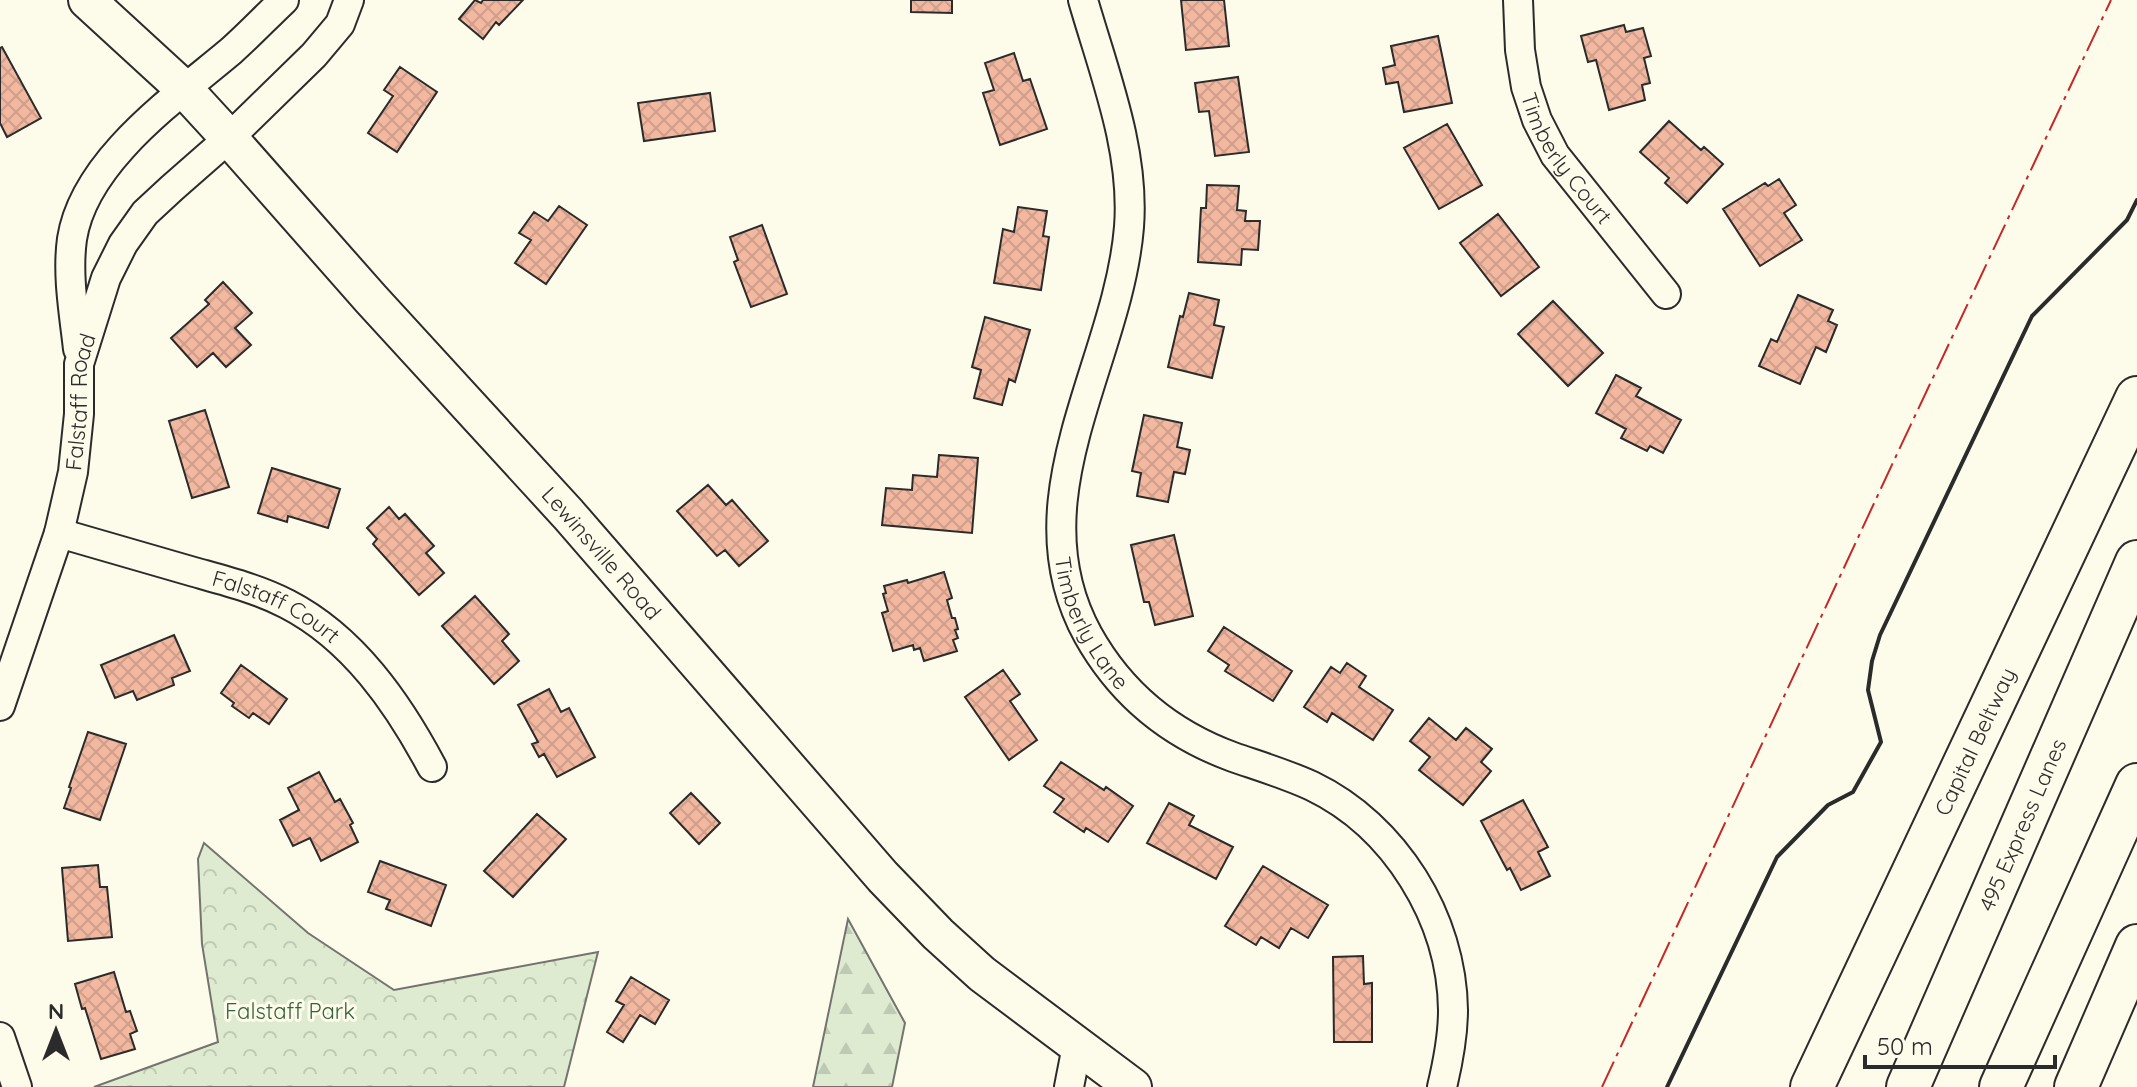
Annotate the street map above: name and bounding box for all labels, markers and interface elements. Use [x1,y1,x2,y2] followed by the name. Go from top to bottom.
[1515,89,1618,230] street label: Timberly Court
[59,330,102,472] street label: Falstaff Road
[536,481,667,625] street label: Lewinsville Road
[1049,554,1135,695] street label: Timberly Lane
[209,564,346,649] street label: Falstaff Court
[1928,663,2022,820] street label: Capital Beltway
[1972,734,2072,916] street label: 495 Express Lanes
[16,991,96,1071] north arrow
[48,997,64,1025] text: N
[225,997,355,1025] park label: Falstaff Park
[1865,1019,2055,1069] scale bar
[1877,1031,1933,1061] text: 50 m

